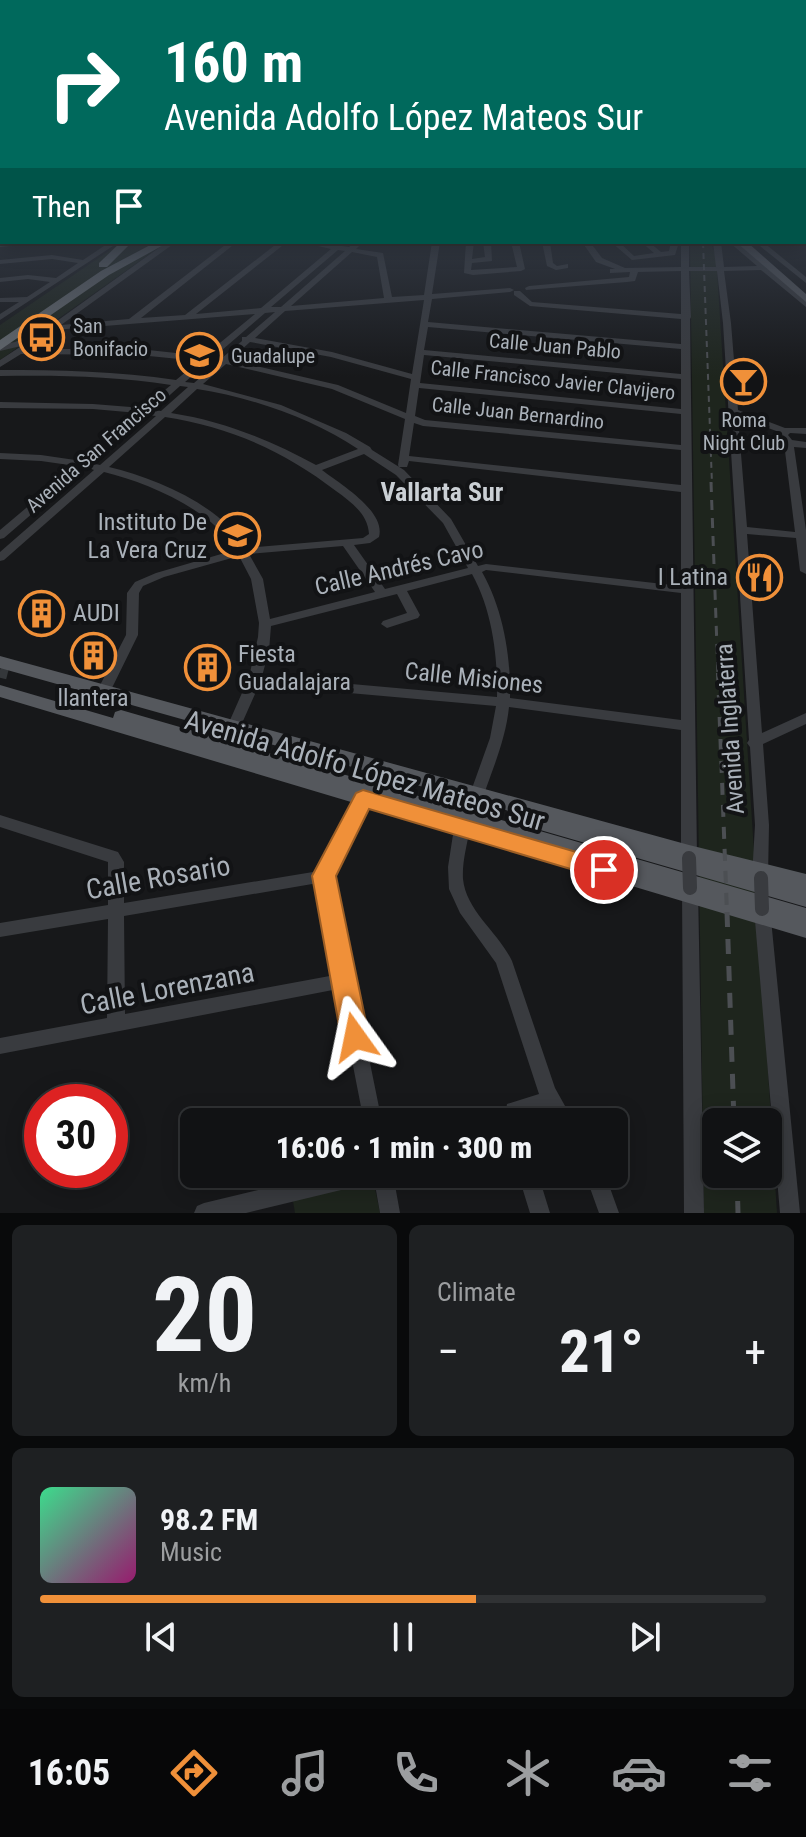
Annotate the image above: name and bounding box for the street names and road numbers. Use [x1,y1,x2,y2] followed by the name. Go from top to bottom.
[488,328,622,364] street label: Calle Juan Pablo
[430,355,676,405] street label: Calle Francisco Javier Clavijero
[21,383,171,517] street label: Avenida San Francisco
[431,392,605,434] street label: Calle Juan Bernardino
[312,535,486,601] street label: Calle Andrés Cavo
[710,643,750,815] street label: Avenida Inglaterra
[403,657,545,699] street label: Calle Misiones
[181,703,549,838] street label: Avenida Adolfo López Mateos Sur
[83,849,233,906] street label: Calle Rosario
[77,955,257,1022] street label: Calle Lorenzana

